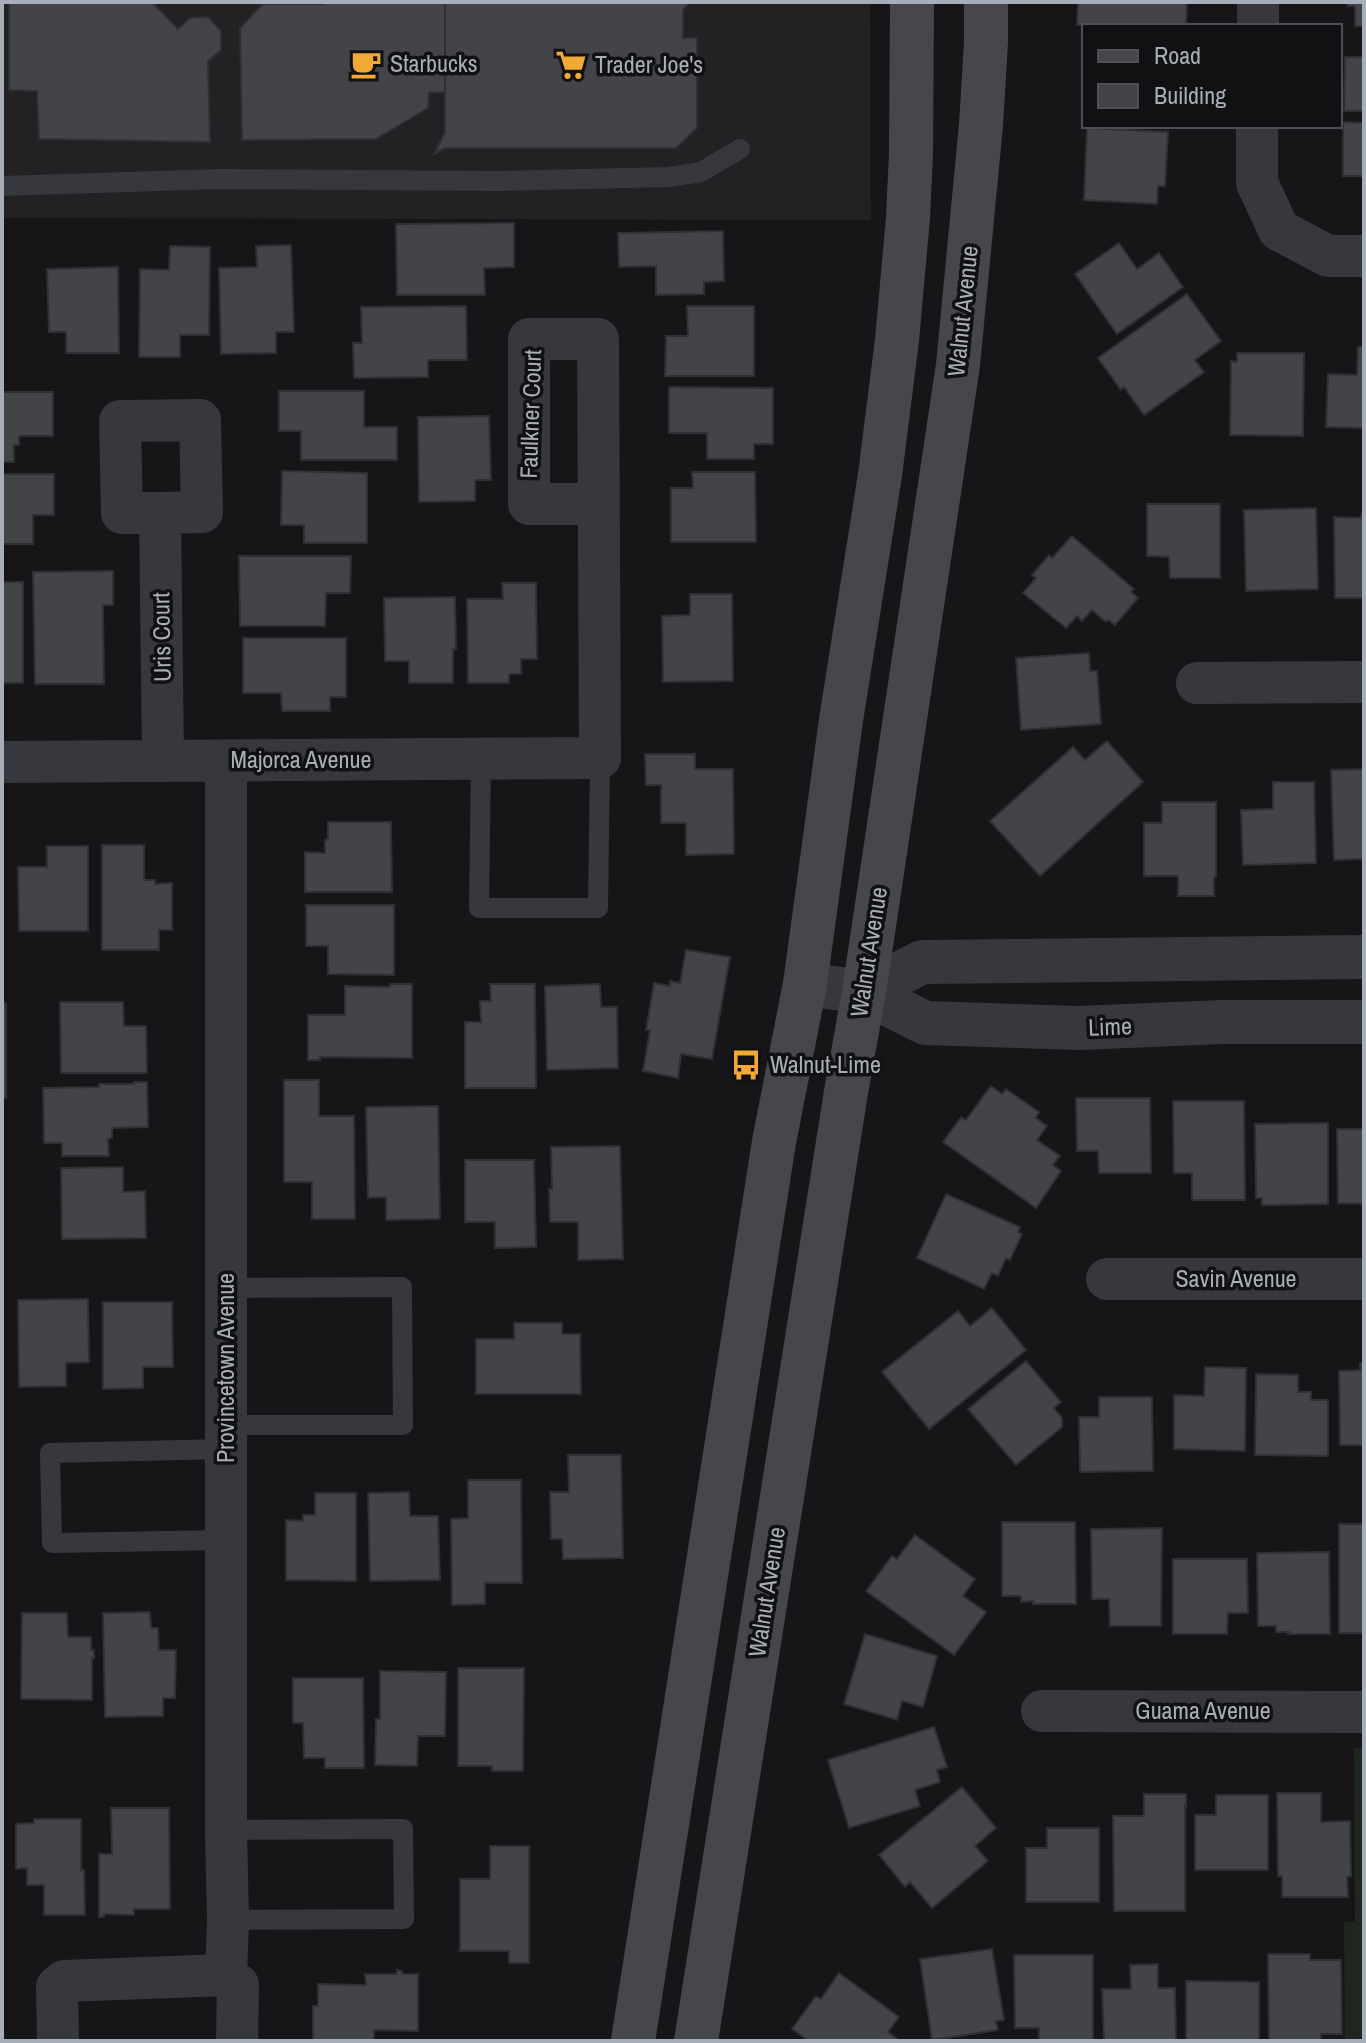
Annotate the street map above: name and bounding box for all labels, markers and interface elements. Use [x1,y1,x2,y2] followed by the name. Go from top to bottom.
[1082,24,1342,128] legend
[1154,39,1201,71] text: Road
[349,47,383,81] cafe icon: Starbucks
[390,47,478,79] place label: Starbucks
[554,48,588,82] supermarket icon: Trader Joe's
[595,48,703,80] place label: Trader Joe's
[1154,79,1226,111] text: Building
[939,244,985,378] street label: Walnut Avenue
[512,348,548,479] street label: Faulkner Court
[144,591,178,682] street label: Uris Court
[231,743,371,775] street label: Majorca Avenue
[842,884,894,1019] street label: Walnut Avenue
[1088,1009,1132,1043] street label: Lime
[729,1048,763,1082] bus stop icon: Walnut-Lime
[770,1048,881,1080] place label: Walnut-Lime
[1175,1262,1297,1294] street label: Savin Avenue
[209,1273,241,1463] street label: Provincetown Avenue
[740,1524,792,1659] street label: Walnut Avenue
[1135,1694,1271,1726] street label: Guama Avenue

